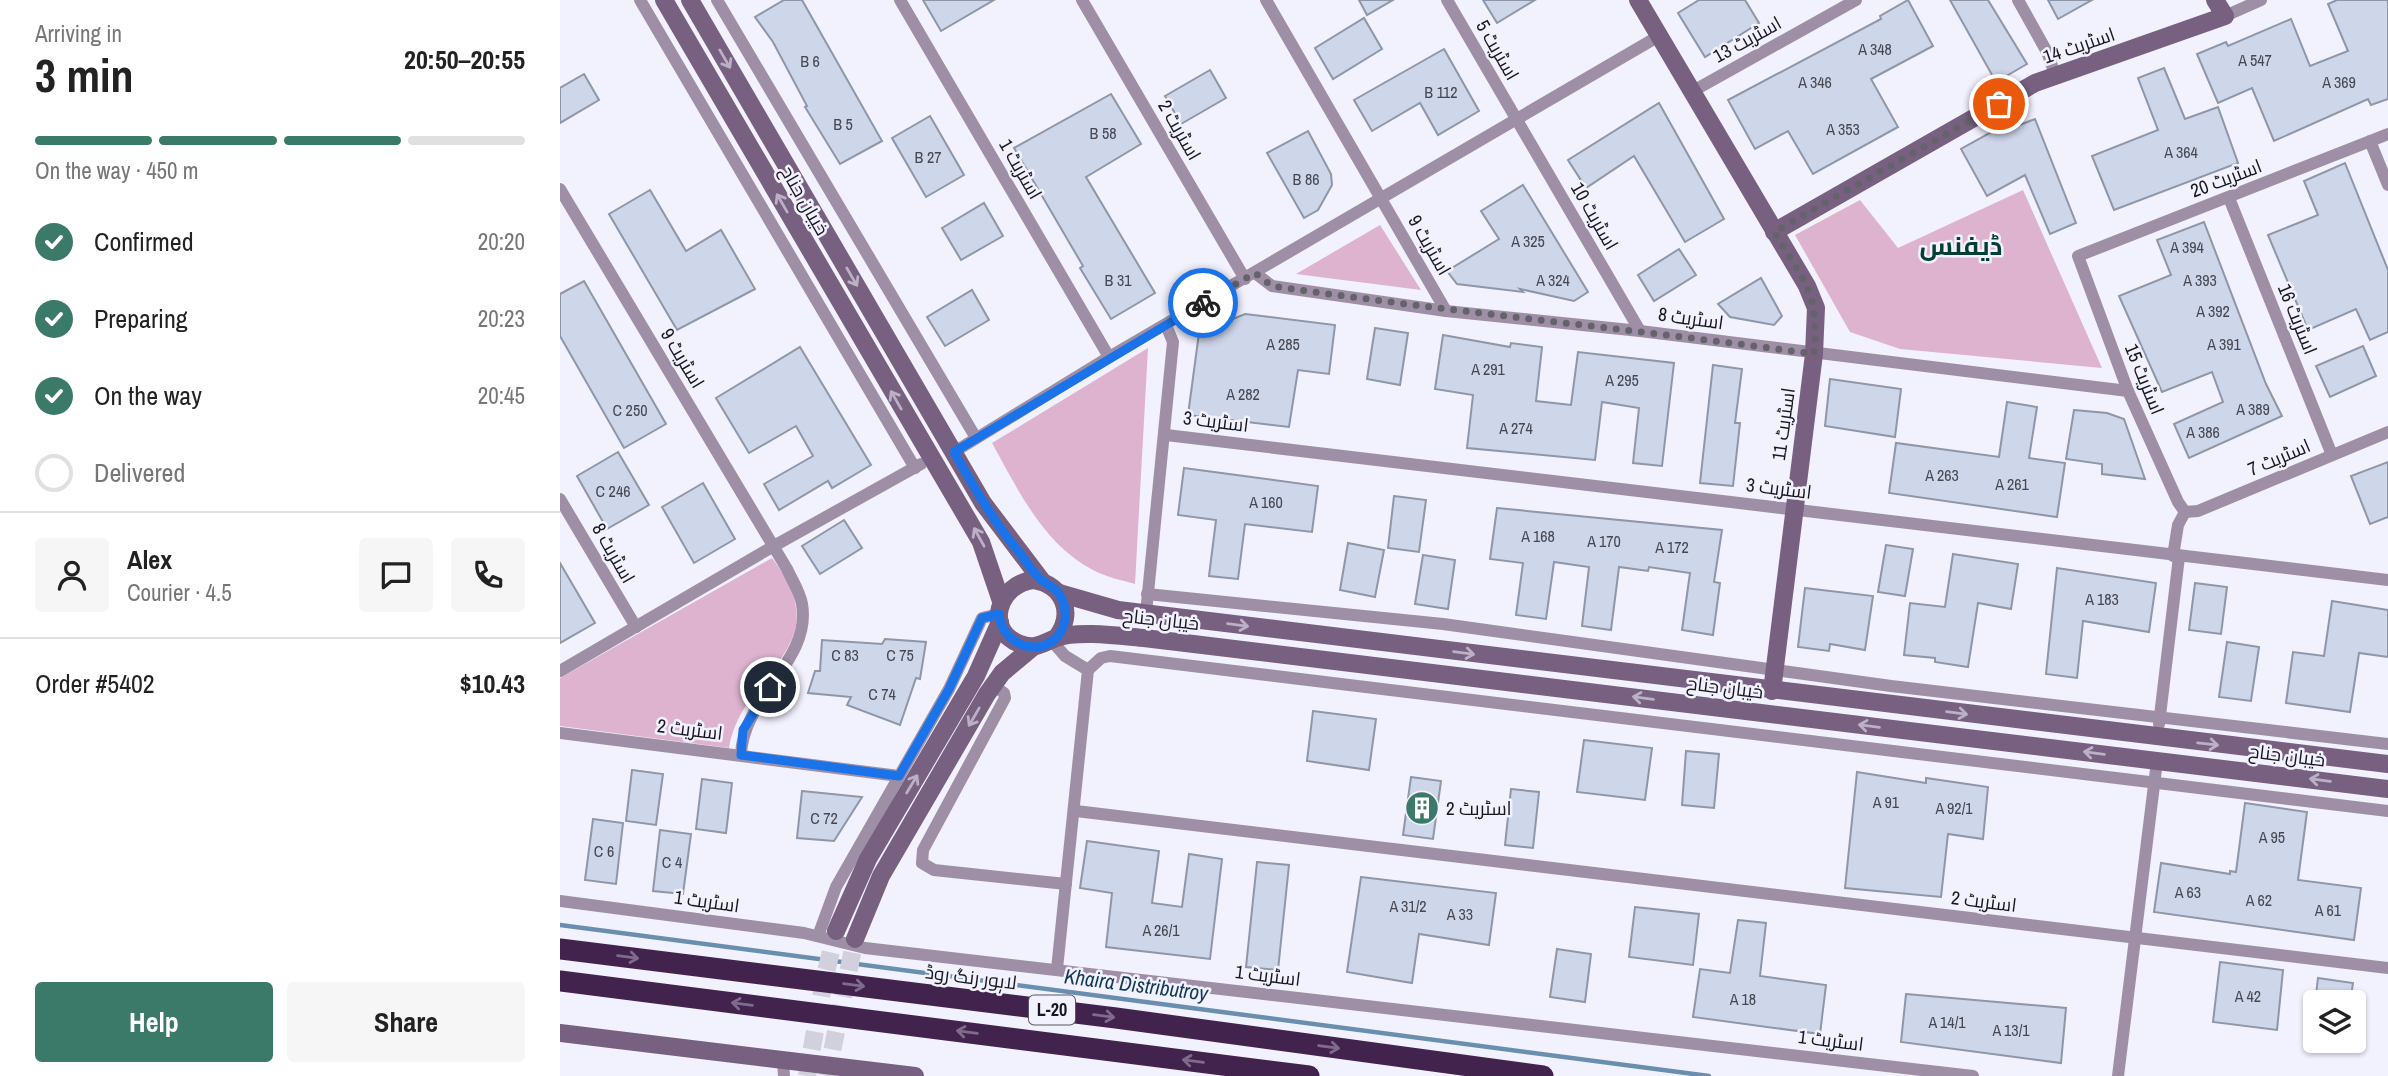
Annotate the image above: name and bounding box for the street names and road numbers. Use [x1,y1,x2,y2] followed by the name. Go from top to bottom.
[1708,10,1786,68] street label: اسٹریٹ 13
[1470,15,1526,85] street label: اسٹریٹ 5
[2040,21,2118,69] street label: اسٹریٹ 14
[1152,95,1208,165] street label: اسٹریٹ 2
[993,134,1049,204] street label: اسٹریٹ 1
[2187,153,2265,203] street label: اسٹریٹ 20
[774,160,836,240] street label: خیبان جناح
[1565,177,1625,255] street label: اسٹریٹ 10
[1402,210,1458,280] street label: اسٹریٹ 9
[2272,280,2324,358] street label: اسٹریٹ 16
[1657,301,1725,335] street label: اسٹریٹ 8
[655,323,711,393] street label: اسٹریٹ 9
[2119,340,2171,418] street label: اسٹریٹ 15
[1765,386,1801,462] street label: اسٹریٹ 11
[1182,404,1250,438] street label: اسٹریٹ 3
[2244,432,2314,482] street label: اسٹریٹ 7
[1745,471,1813,505] street label: اسٹریٹ 3
[586,518,642,588] street label: اسٹریٹ 8
[1121,602,1201,637] street label: خیبان جناح
[1685,669,1765,706] street label: خیبان جناح
[656,712,724,746] street label: اسٹریٹ 2
[2247,737,2327,774] street label: خیبان جناح
[673,884,741,918] street label: اسٹریٹ 1
[1950,884,2018,918] street label: اسٹریٹ 2
[924,958,1018,996] street label: لاہور رنگ روڈ
[1234,958,1302,992] street label: اسٹریٹ 1
[1029,995,1075,1024] road number: L-20
[1797,1023,1865,1057] street label: اسٹریٹ 1

